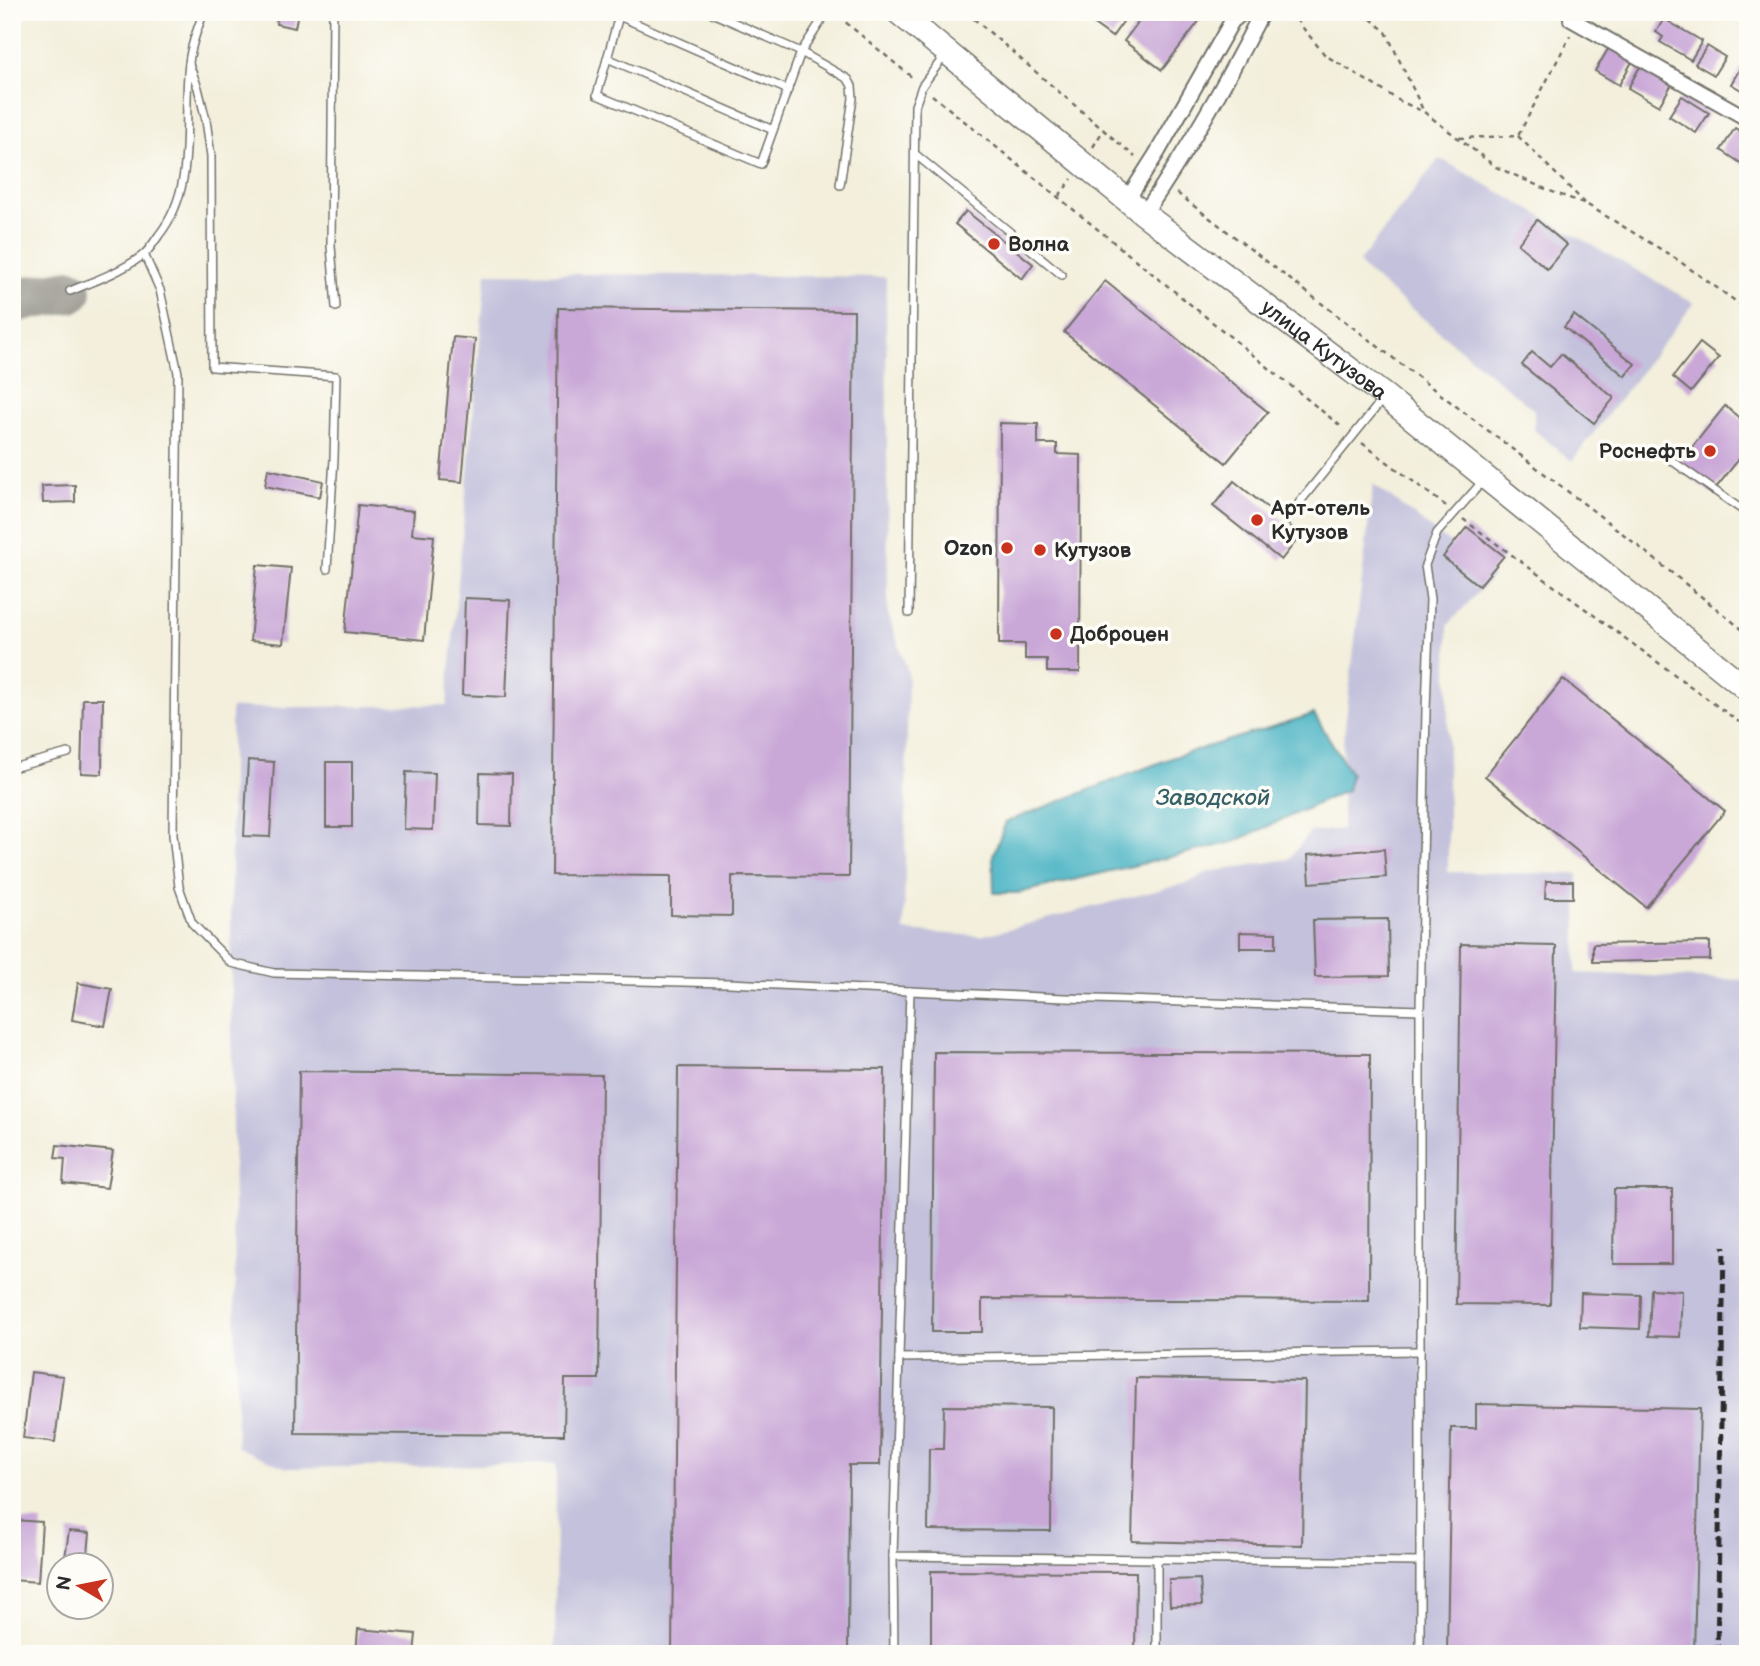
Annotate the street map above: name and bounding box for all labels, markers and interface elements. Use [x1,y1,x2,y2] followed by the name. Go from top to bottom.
[1008,232,1070,257] place label: Волна
[986,236,1002,252] marker: Волна
[1256,295,1392,406] street label: улица Кутузова
[1599,439,1696,464] place label: Роснефть
[1702,443,1718,459] marker: Роснефть
[1270,496,1370,545] place label: Арт-отель Кутузов
[1249,512,1265,528] marker: Арт-отель Кутузов
[944,536,993,561] place label: Ozon
[1054,538,1132,563] place label: Кутузов
[999,540,1015,556] marker: Ozon
[1032,542,1048,558] marker: Кутузов
[1070,622,1169,647] place label: Доброцен
[1048,626,1064,642] marker: Доброцен
[1156,784,1270,812] water label: Заводской
[46,1550,116,1620] north arrow
[52,1574,77,1592] text: N

